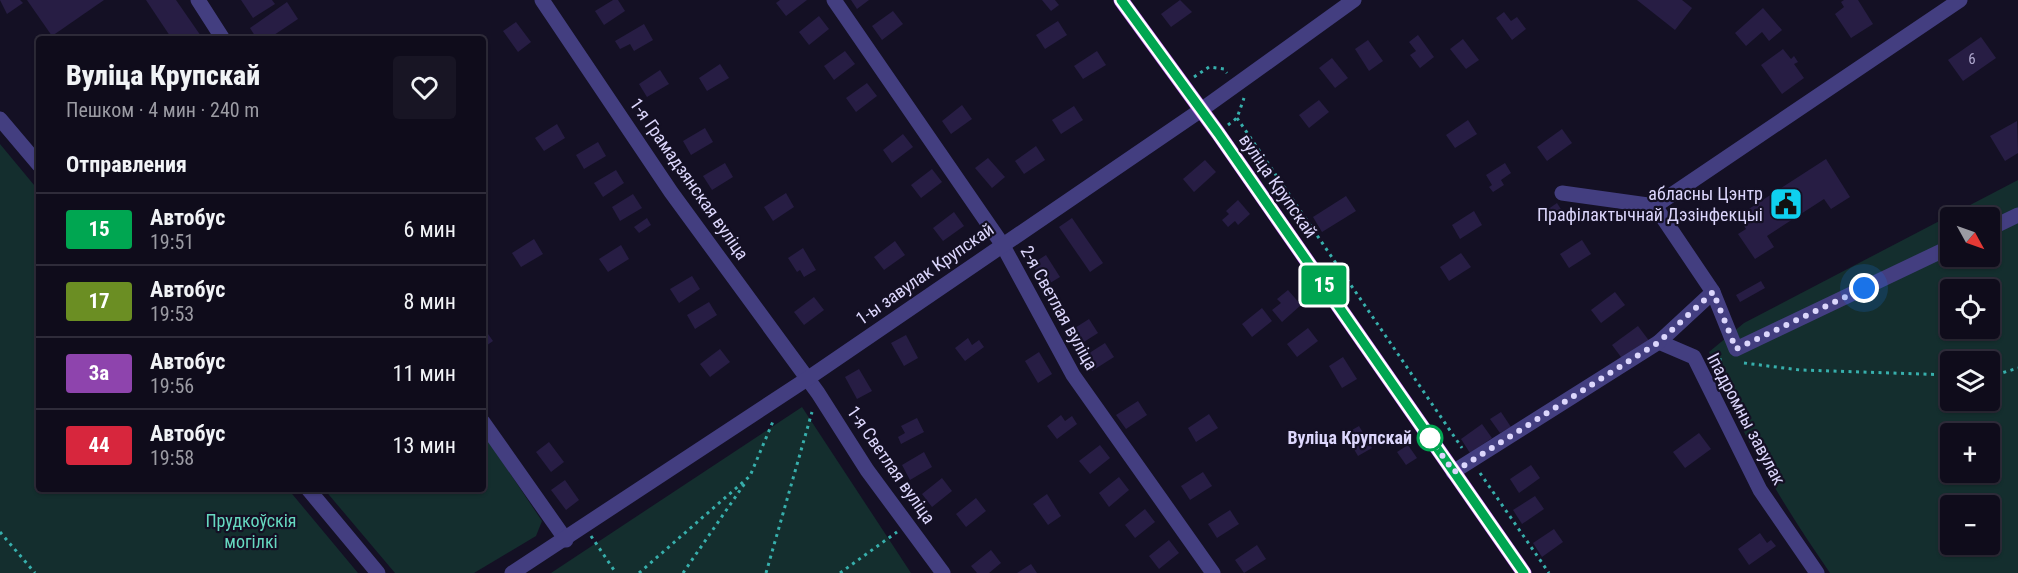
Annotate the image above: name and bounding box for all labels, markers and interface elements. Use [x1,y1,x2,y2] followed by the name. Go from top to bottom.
[1968,50,1976,68] house number: 6
[393,56,456,119] button: heart
[66,59,260,92] text: Вуліца Крупскай
[626,94,753,264] street label: 1-я Грамадзянская вуліца
[66,98,259,122] text: Пешком · 4 мин · 240 m
[1235,130,1322,242] street label: вуліца Крупскай
[66,152,187,177] text: Отправления
[1537,183,1763,225] place label: абласны Цэнтр Прафілактычнай Дэзінфекцыі
[1768,186,1804,222] public building icon: абласны Цэнтр Прафілактычнай Дэзінфекцыі
[150,205,225,230] text: Автобус
[1940,207,2000,267] north arrow
[1940,207,2000,555] map controls
[88,217,110,241] text: 15
[403,217,456,242] text: 6 мин
[852,218,998,329] street label: 1-ы завулак Крупскай
[150,230,194,254] text: 19:51
[1017,242,1102,374] street label: 2-я Светлая вуліца
[1297,266,1351,304] line badge: 15
[1313,273,1335,297] text: 15
[1849,273,1879,303] your location
[150,277,225,302] text: Автобус
[1940,279,2000,339] button: locate
[88,289,110,313] text: 17
[403,289,456,314] text: 8 мин
[150,302,194,326] text: 19:53
[150,349,225,374] text: Автобус
[1703,349,1790,489] street label: Іпадромны завулак
[1940,351,2000,411] button: layers
[89,361,109,385] text: 3а
[393,361,456,386] text: 11 мин
[150,374,194,398] text: 19:56
[843,402,940,528] street label: 1-я Светлая вуліца
[150,421,225,446] text: Автобус
[1940,423,2000,483] button: +
[1417,425,1443,451] marker: Вуліца Крупскай
[1288,427,1412,448] place label: Вуліца Крупскай
[88,433,110,457] text: 44
[393,433,456,458] text: 13 мин
[150,446,194,470] text: 19:58
[1940,495,2000,555] button: −
[205,510,297,552] park label: Прудкоўскія могілкі

